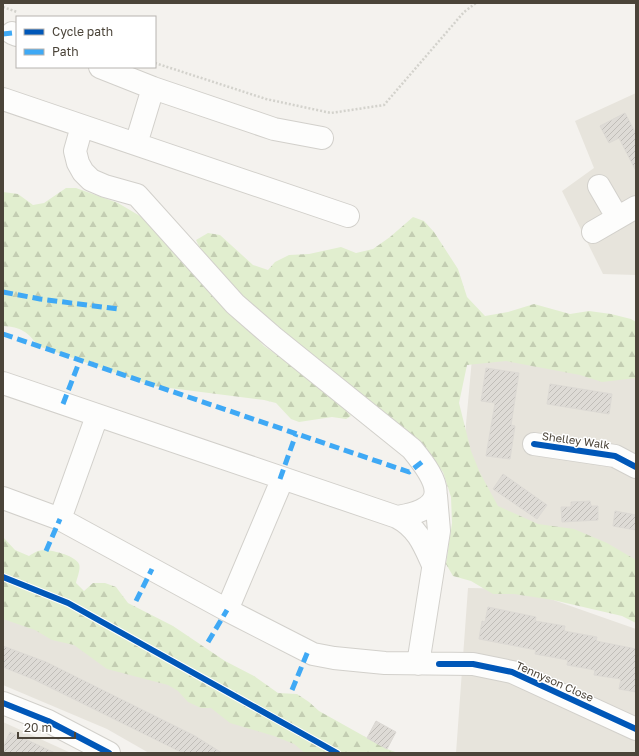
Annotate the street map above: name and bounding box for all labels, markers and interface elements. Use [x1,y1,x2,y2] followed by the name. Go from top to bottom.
[16,16,156,68] legend
[52,24,113,39] text: Cycle path
[52,44,79,59] text: Path
[541,429,611,451] street label: Shelley Walk
[514,658,596,704] street label: Tennyson Close
[18,714,75,740] scale bar
[24,720,52,735] text: 20 m

